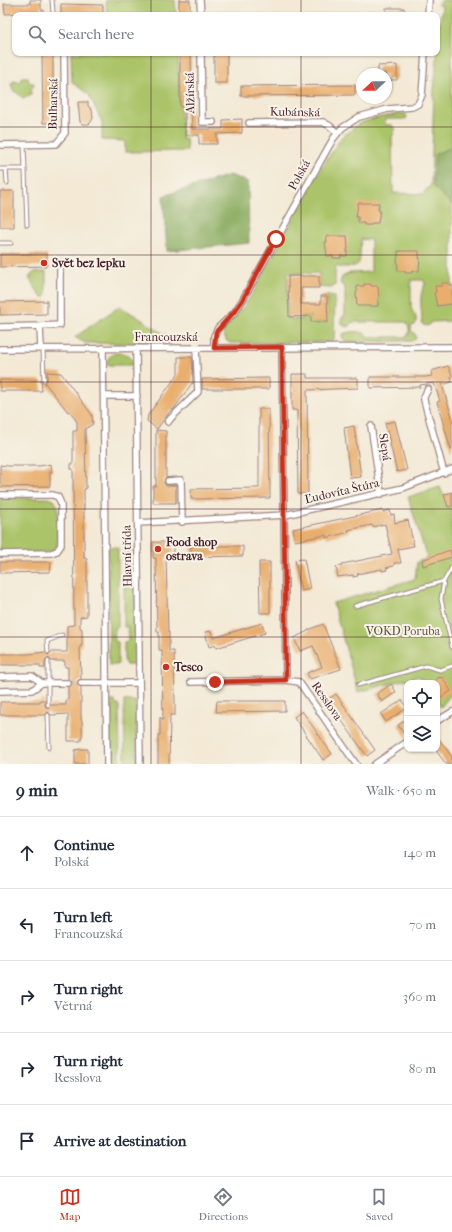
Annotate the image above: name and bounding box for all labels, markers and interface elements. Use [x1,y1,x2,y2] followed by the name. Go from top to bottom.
[12,12,440,56] search box
[26,23,48,45] icon: search
[58,25,134,43] text: Search here
[356,68,392,104] north arrow
[183,72,197,115] street label: Alžírská
[46,78,60,130] street label: Bulharská
[270,105,321,119] street label: Kubánská
[285,157,313,193] street label: Polská
[267,230,285,248] route start
[52,256,125,271] place label: Svět bez lepku
[39,258,49,268] marker: Svět bez lepku
[134,330,198,344] street label: Francouzská
[376,432,394,462] street label: Slepá
[303,475,381,506] street label: Ľudovíta Štúra
[119,524,135,587] street label: Hlavní třída
[165,535,218,563] place label: Food shop ostrava
[153,544,163,554] marker: Food shop ostrava
[365,624,440,638] park label: VOKD Poruba
[173,660,203,674] place label: Tesco
[161,662,171,672] marker: Tesco
[206,673,224,691] route end
[309,679,346,723] street label: Resslova
[404,680,440,752] map controls
[404,680,440,716] button: locate
[404,716,440,752] button: layers
[16,780,58,800] text: 9 min
[366,783,436,798] text: Walk · 650 m
[54,836,114,854] text: Continue
[16,842,38,864] icon: ahead
[403,845,436,860] text: 140 m
[54,854,89,869] text: Polská
[54,908,112,926] text: Turn left
[16,914,38,936] icon: left
[409,917,436,932] text: 70 m
[54,926,123,941] text: Francouzská
[54,980,123,998] text: Turn right
[16,986,38,1008] icon: right
[403,989,436,1004] text: 360 m
[54,998,92,1013] text: Větrná
[54,1052,123,1070] text: Turn right
[16,1058,38,1080] icon: right
[409,1061,436,1076] text: 80 m
[54,1070,101,1085] text: Resslova
[16,1130,38,1152] icon: arrive
[54,1132,186,1150] text: Arrive at destination
[59,1186,81,1223] tab: Map
[199,1186,248,1223] tab: Directions
[366,1186,393,1223] tab: Saved

